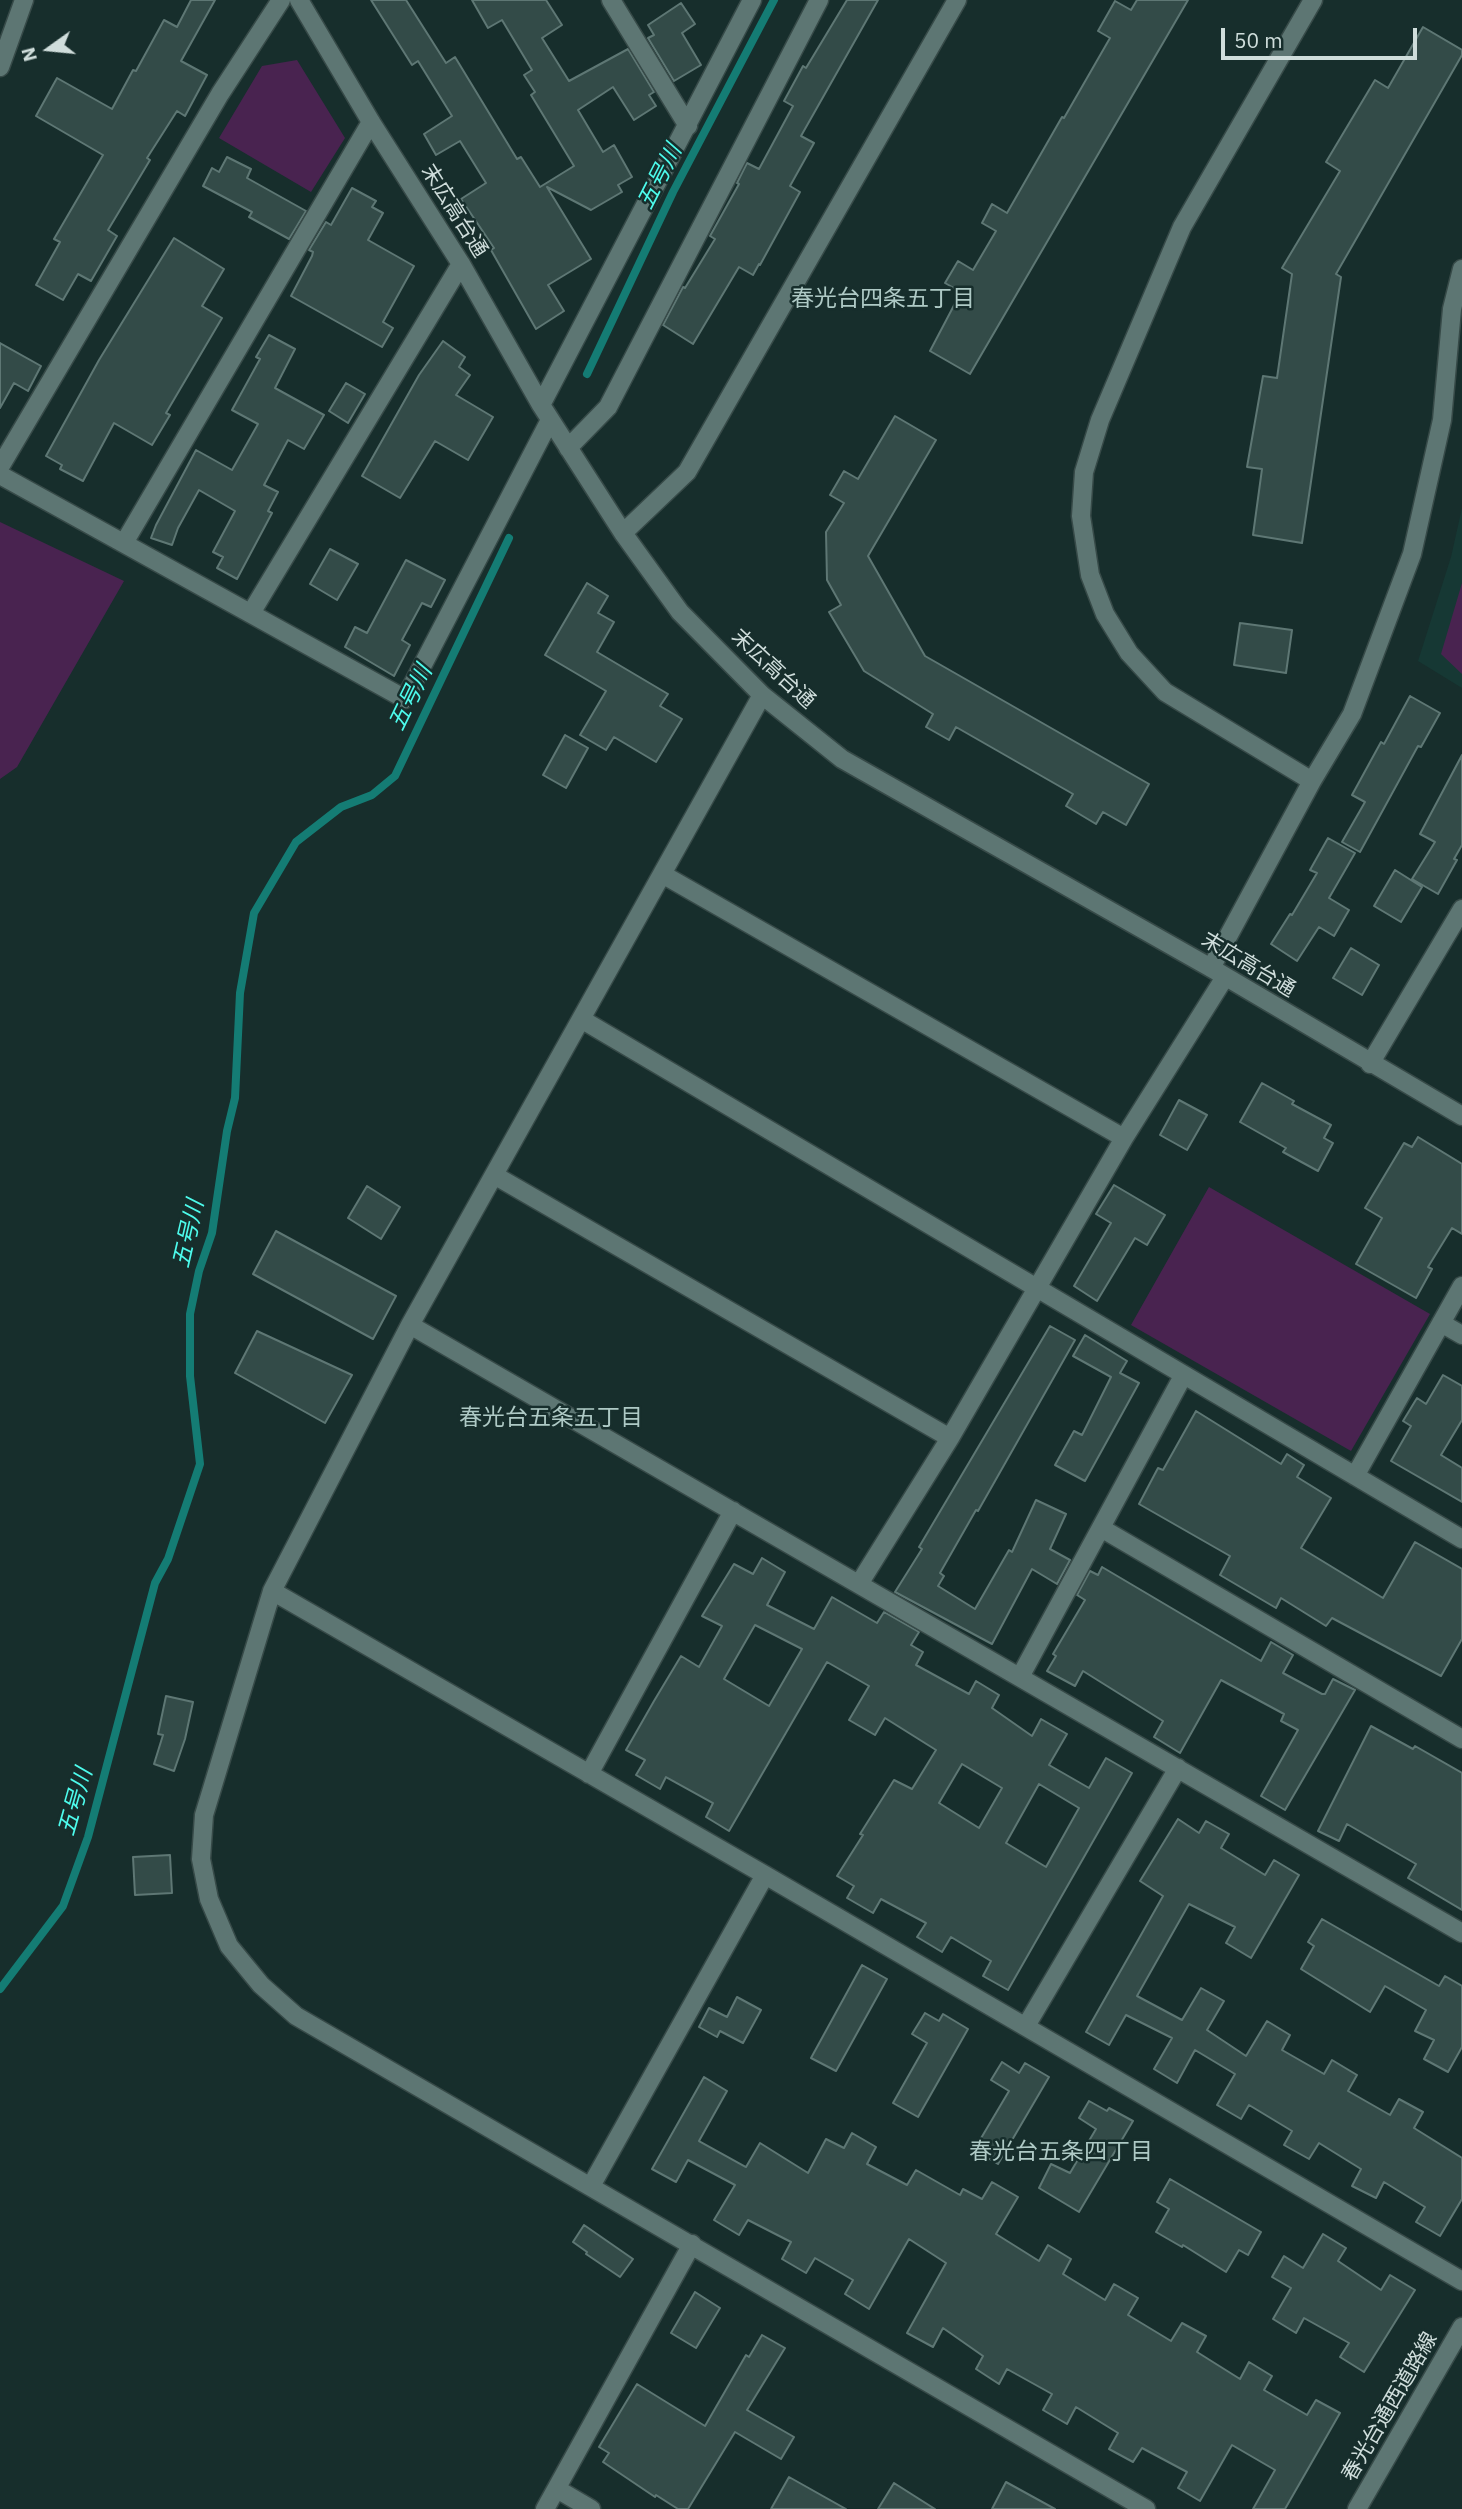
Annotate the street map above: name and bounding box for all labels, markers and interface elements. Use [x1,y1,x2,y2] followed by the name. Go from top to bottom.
[14,14,84,84] north arrow
[1224,14,1420,58] scale bar
[1234,26,1283,54] text: 50 m
[15,45,42,64] text: N
[632,140,688,214] water label: 五号川
[415,160,493,262] street label: 末広高台通
[791,285,975,313] district label: 春光台四条五丁目
[726,624,820,714] street label: 末広高台通
[383,661,439,735] water label: 五号川
[1197,927,1299,1003] street label: 末広高台通
[168,1197,210,1271] water label: 五号川
[459,1404,643,1432] district label: 春光台五条五丁目
[53,1765,99,1839] water label: 五号川
[969,2138,1153,2166] district label: 春光台五条四丁目
[1337,2328,1443,2486] street label: 春光台通西道路線

